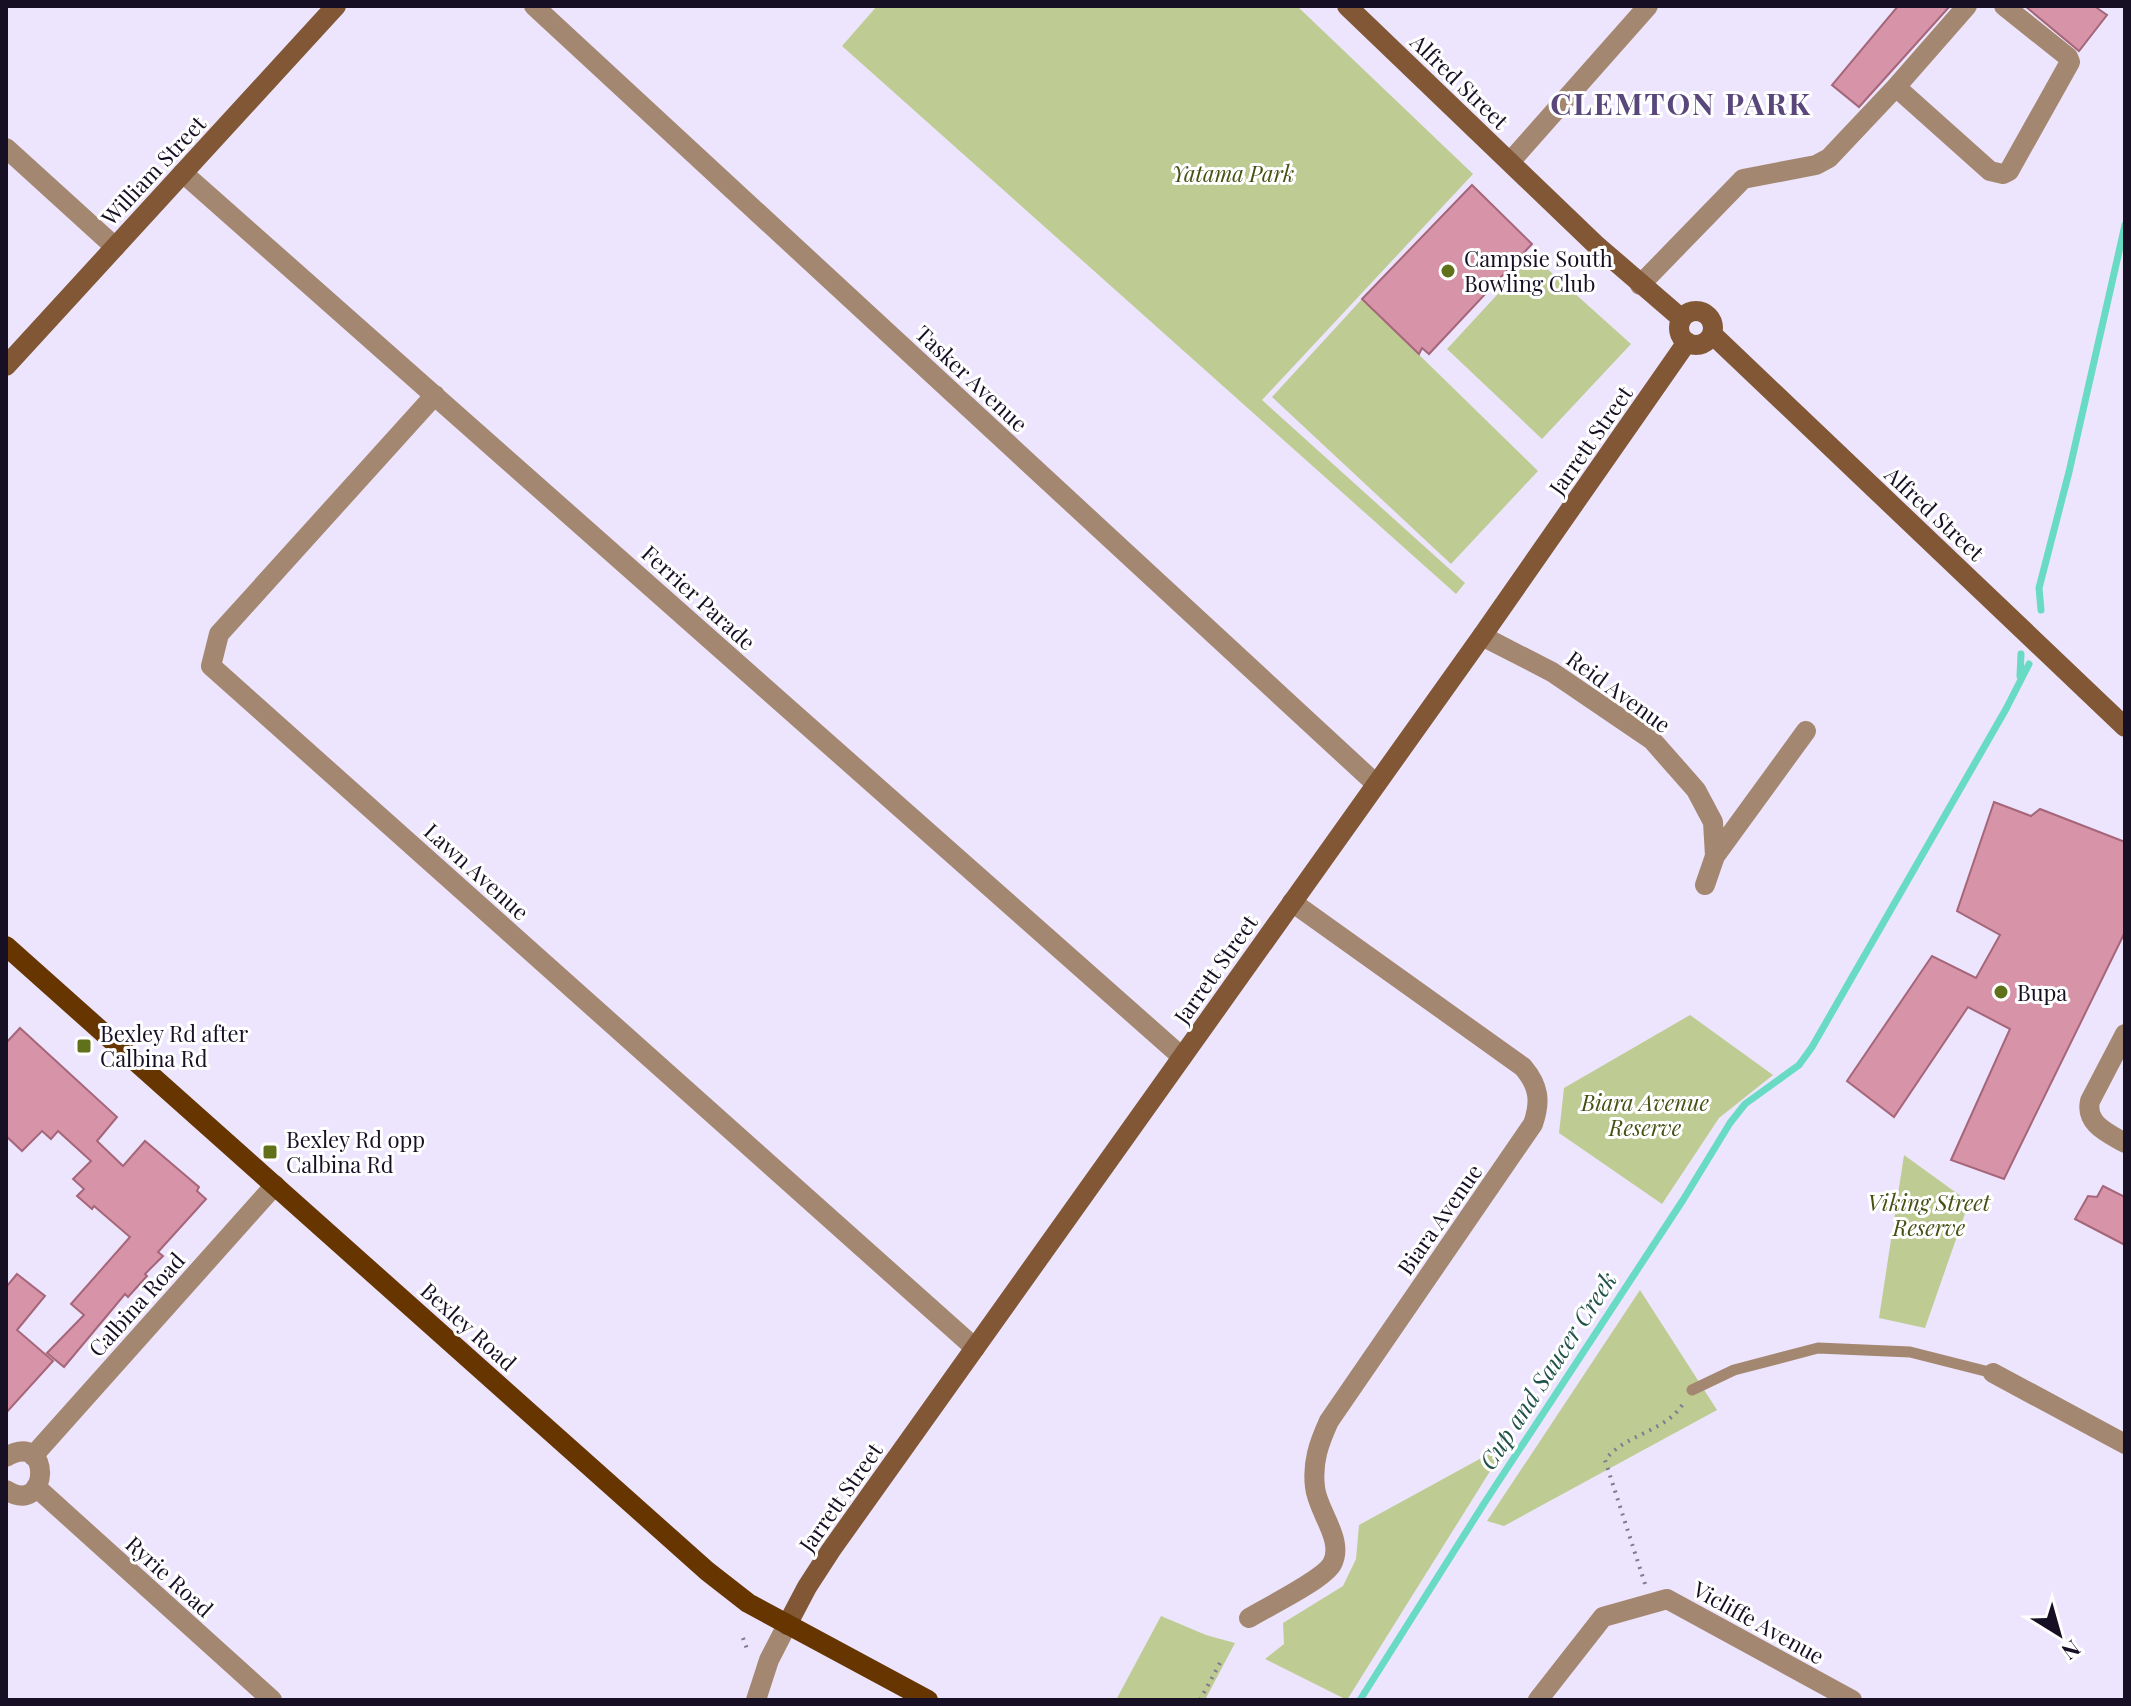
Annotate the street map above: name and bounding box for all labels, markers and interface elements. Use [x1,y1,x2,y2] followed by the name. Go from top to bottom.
[1404,26,1516,136] street label: Alfred Street
[1550,83,1812,123] district label: CLEMTON PARK
[94,108,212,232] street label: William Street
[1172,158,1294,188] park label: Yatama Park
[1464,243,1613,298] place label: Campsie South Bowling Club
[1439,262,1457,280] marker: Campsie South Bowling Club
[909,318,1035,438] street label: Tasker Avenue
[1541,378,1639,501] street label: Jarrett Street
[1878,459,1992,568] street label: Alfred Street
[636,538,762,656] street label: Ferrier Parade
[1561,643,1677,739] street label: Reid Avenue
[418,816,536,926] street label: Lawn Avenue
[1166,907,1264,1030] street label: Jarrett Street
[2017,977,2067,1007] place label: Bupa
[1992,983,2010,1001] marker: Bupa
[100,1018,249,1073] place label: Bexley Rd after Calbina Rd
[75,1037,93,1055] marker: Bexley Rd after Calbina Rd
[1580,1087,1709,1142] park label: Biara Avenue Reserve
[286,1124,425,1179] place label: Bexley Rd opp Calbina Rd
[261,1143,279,1161] marker: Bexley Rd opp Calbina Rd
[1390,1158,1488,1280] street label: Biara Avenue
[1868,1187,1992,1242] park label: Viking Street Reserve
[81,1245,191,1363] street label: Calbina Road
[1471,1265,1623,1475] water label: Cup and Saucer Creek
[415,1275,523,1377] street label: Bexley Road
[791,1435,889,1558] street label: Jarrett Street
[120,1529,220,1623] street label: Ryrie Road
[1687,1573,1830,1670] street label: Vicliffe Avenue
[2019,1594,2099,1674] north arrow
[2056,1634,2087,1668] text: N

